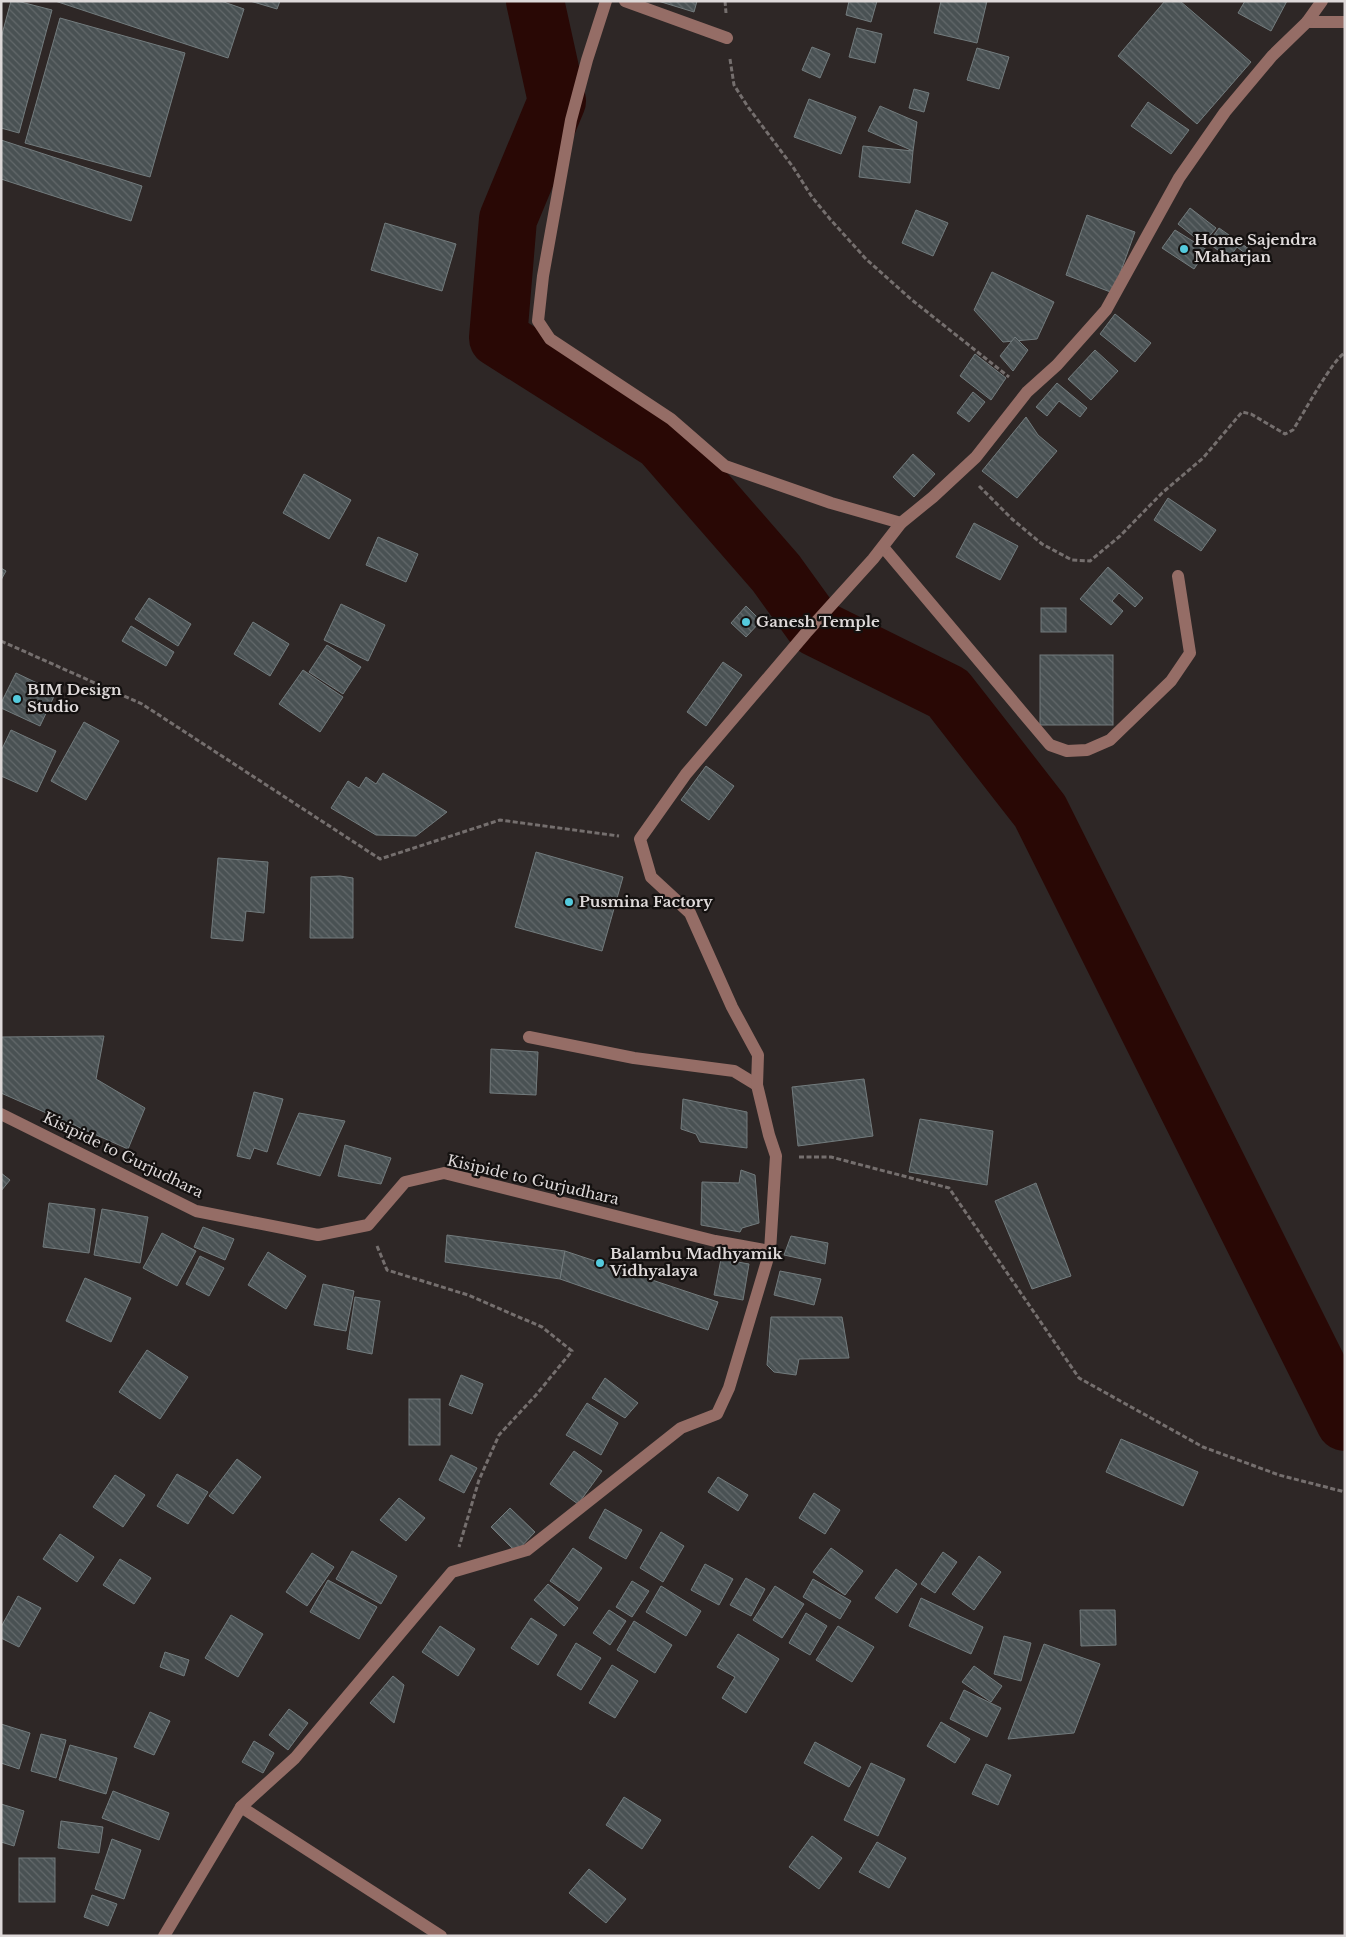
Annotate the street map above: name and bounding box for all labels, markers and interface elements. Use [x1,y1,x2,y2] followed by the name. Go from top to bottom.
[1194,230,1317,266] place label: Home Sajendra Maharjan
[1178,243,1190,255] marker: Home Sajendra Maharjan
[756,612,880,631] place label: Ganesh Temple
[740,616,752,628] marker: Ganesh Temple
[27,680,122,716] place label: BIM Design Studio
[11,693,23,705] marker: BIM Design Studio
[579,892,713,911] place label: Pusmina Factory
[563,896,575,908] marker: Pusmina Factory
[40,1107,207,1202] street label: Kisipide to Gurjudhara
[445,1150,622,1209] street label: Kisipide to Gurjudhara
[609,1244,783,1280] place label: Balambu Madhyamik Vidhyalaya
[594,1257,606,1269] marker: Balambu Madhyamik Vidhyalaya

